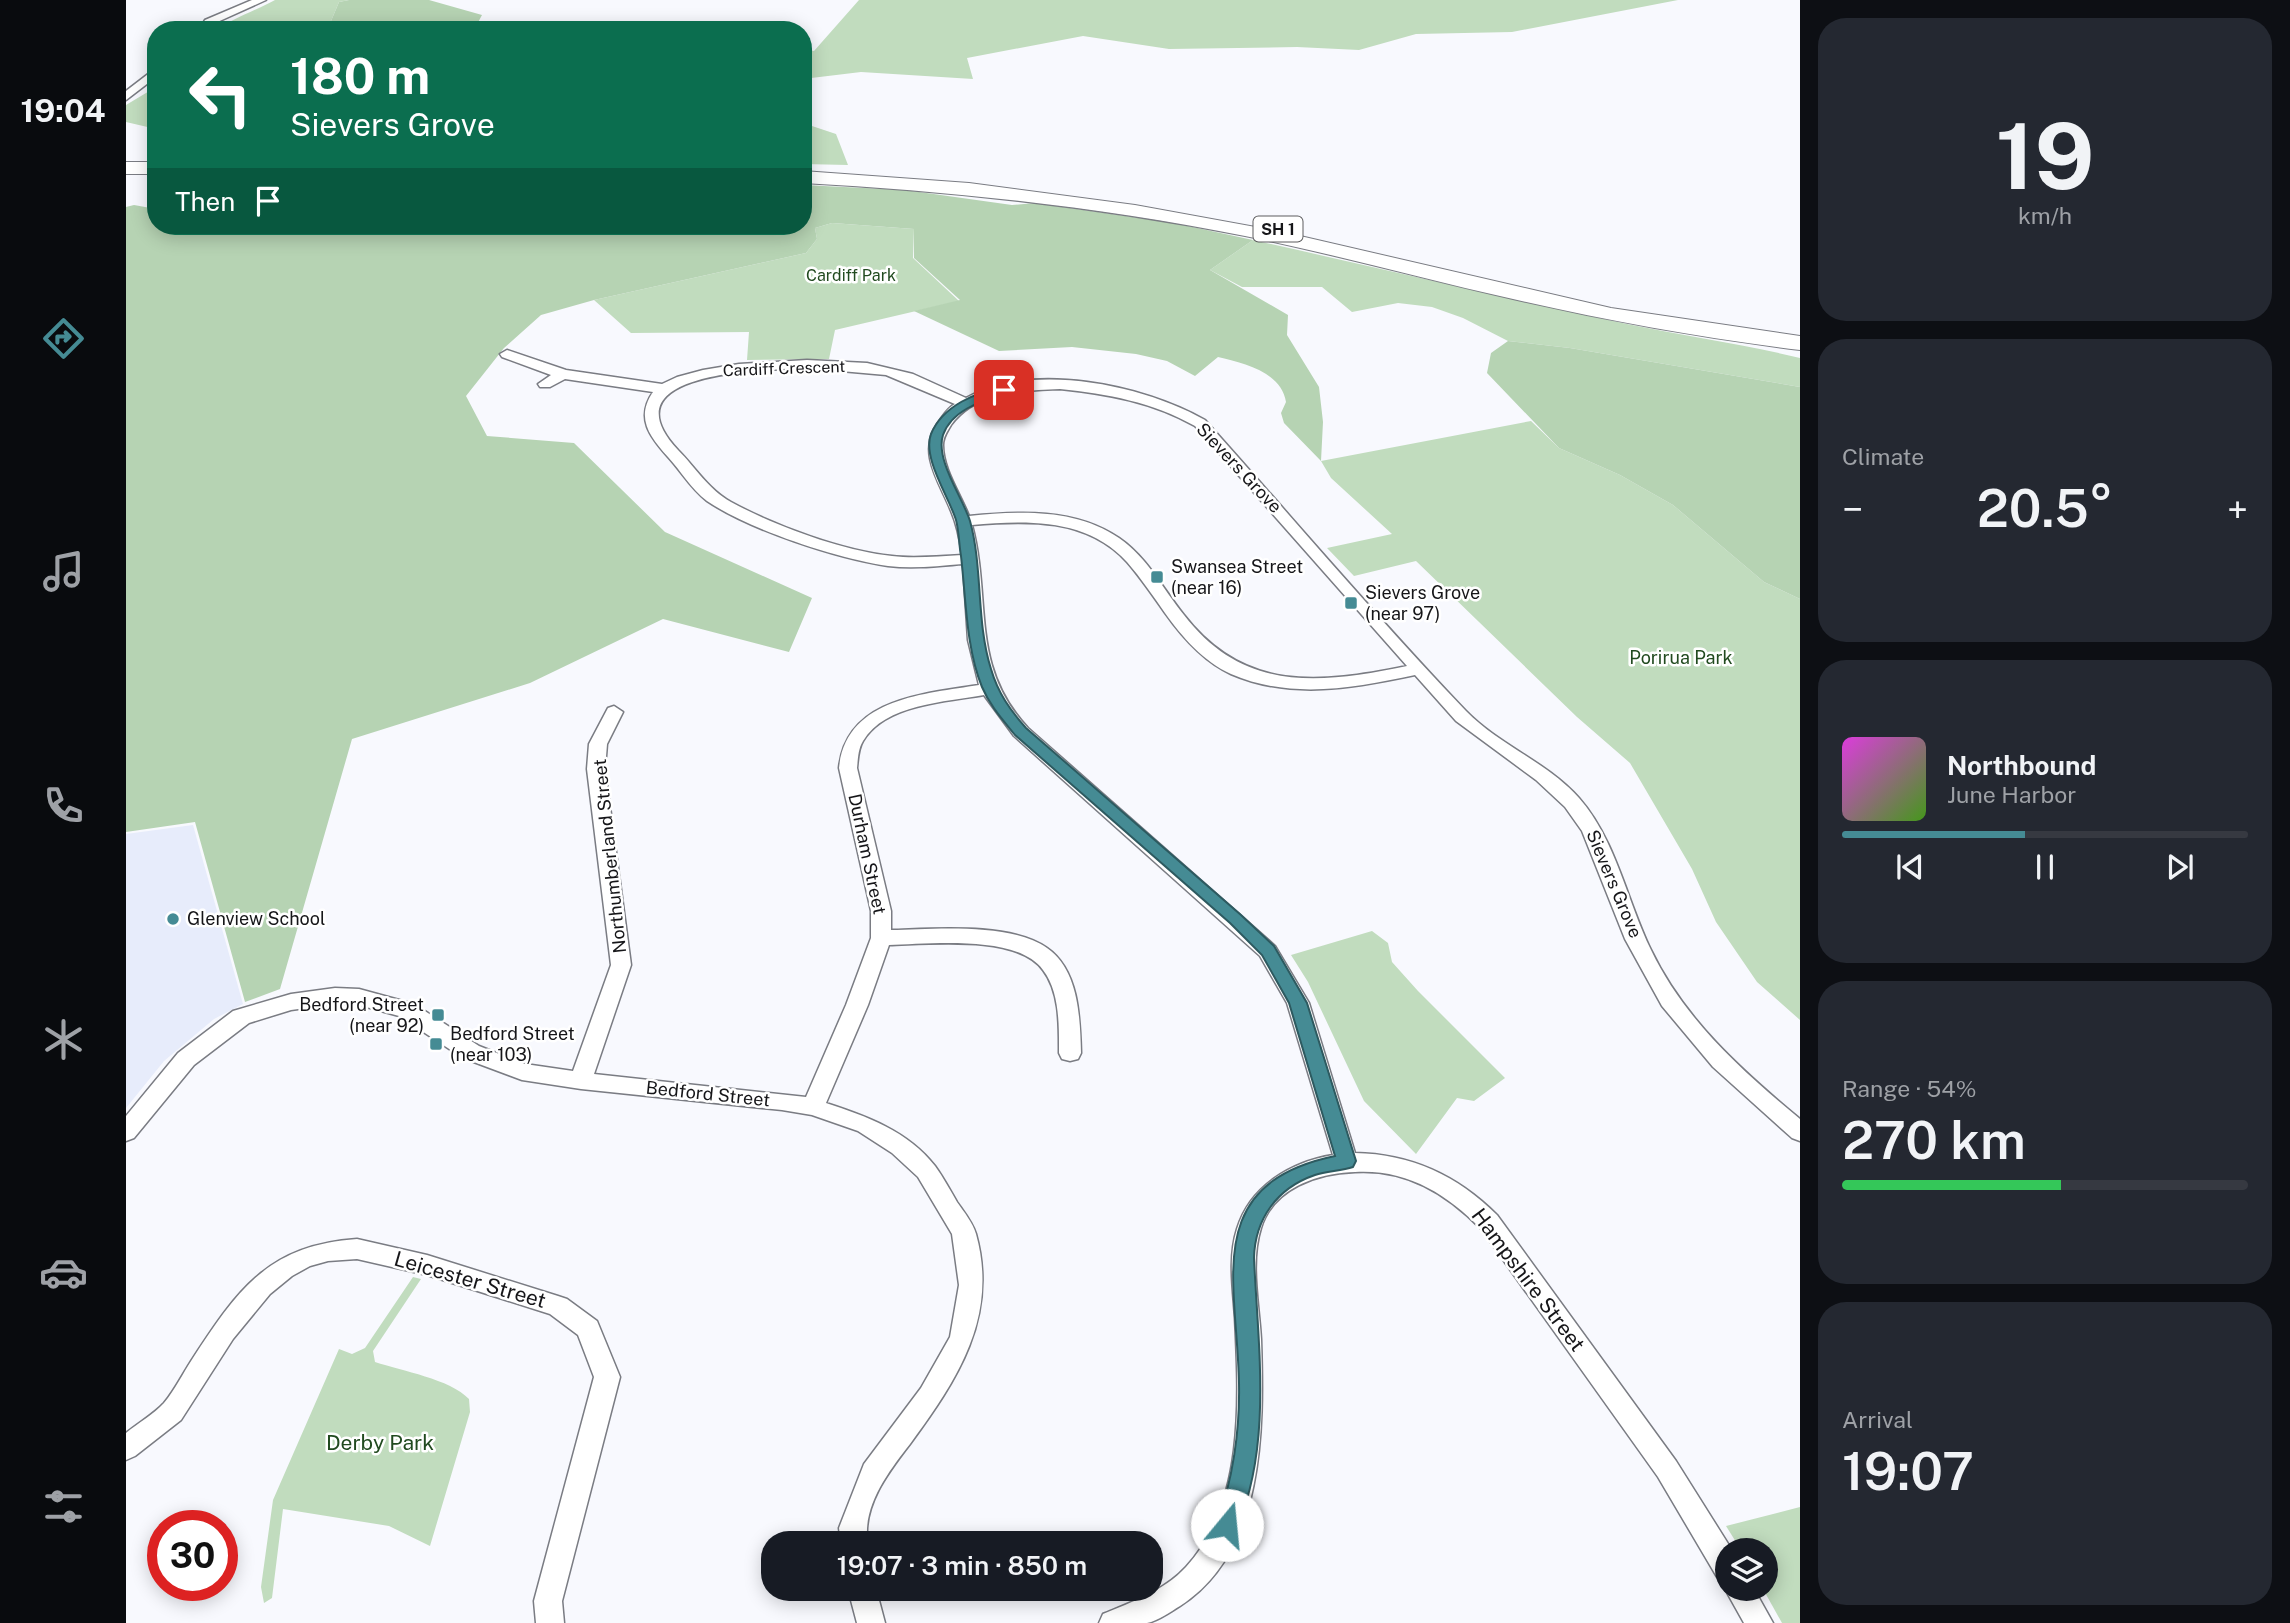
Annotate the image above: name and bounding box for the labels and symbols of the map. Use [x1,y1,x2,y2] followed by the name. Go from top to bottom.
[1254,216,1302,242] road number: SH 1
[806,266,896,285] park label: Cardiff Park
[722,357,846,380] street label: Cardiff Crescent
[974,360,1034,420] pin
[1192,418,1286,517] street label: Sievers Grove
[1171,556,1303,598] place label: Swansea Street (near 16)
[1149,569,1165,585] marker: Swansea Street (near 16)
[1365,582,1480,624] place label: Sievers Grove (near 97)
[1343,595,1359,611] marker: Sievers Grove (near 97)
[1629,647,1733,668] park label: Porirua Park
[589,758,630,954] street label: Northumberland Street
[844,792,891,916] street label: Durham Street
[1582,827,1647,941] street label: Sievers Grove
[187,908,325,929] place label: Glenview School
[165,911,181,927] marker: Glenview School
[299,994,424,1036] place label: Bedford Street (near 92)
[430,1007,446,1023] marker: Bedford Street (near 92)
[450,1023,575,1065] place label: Bedford Street (near 103)
[428,1036,444,1052] marker: Bedford Street (near 103)
[645,1077,771,1110] street label: Bedford Street
[1466,1203,1590,1356] street label: Hampshire Street
[391,1246,549,1313] street label: Leicester Street
[326,1430,434,1455] park label: Derby Park
[1190,1488,1264,1562] position arrow
[147,1510,238,1601] speed limit sign: 30

